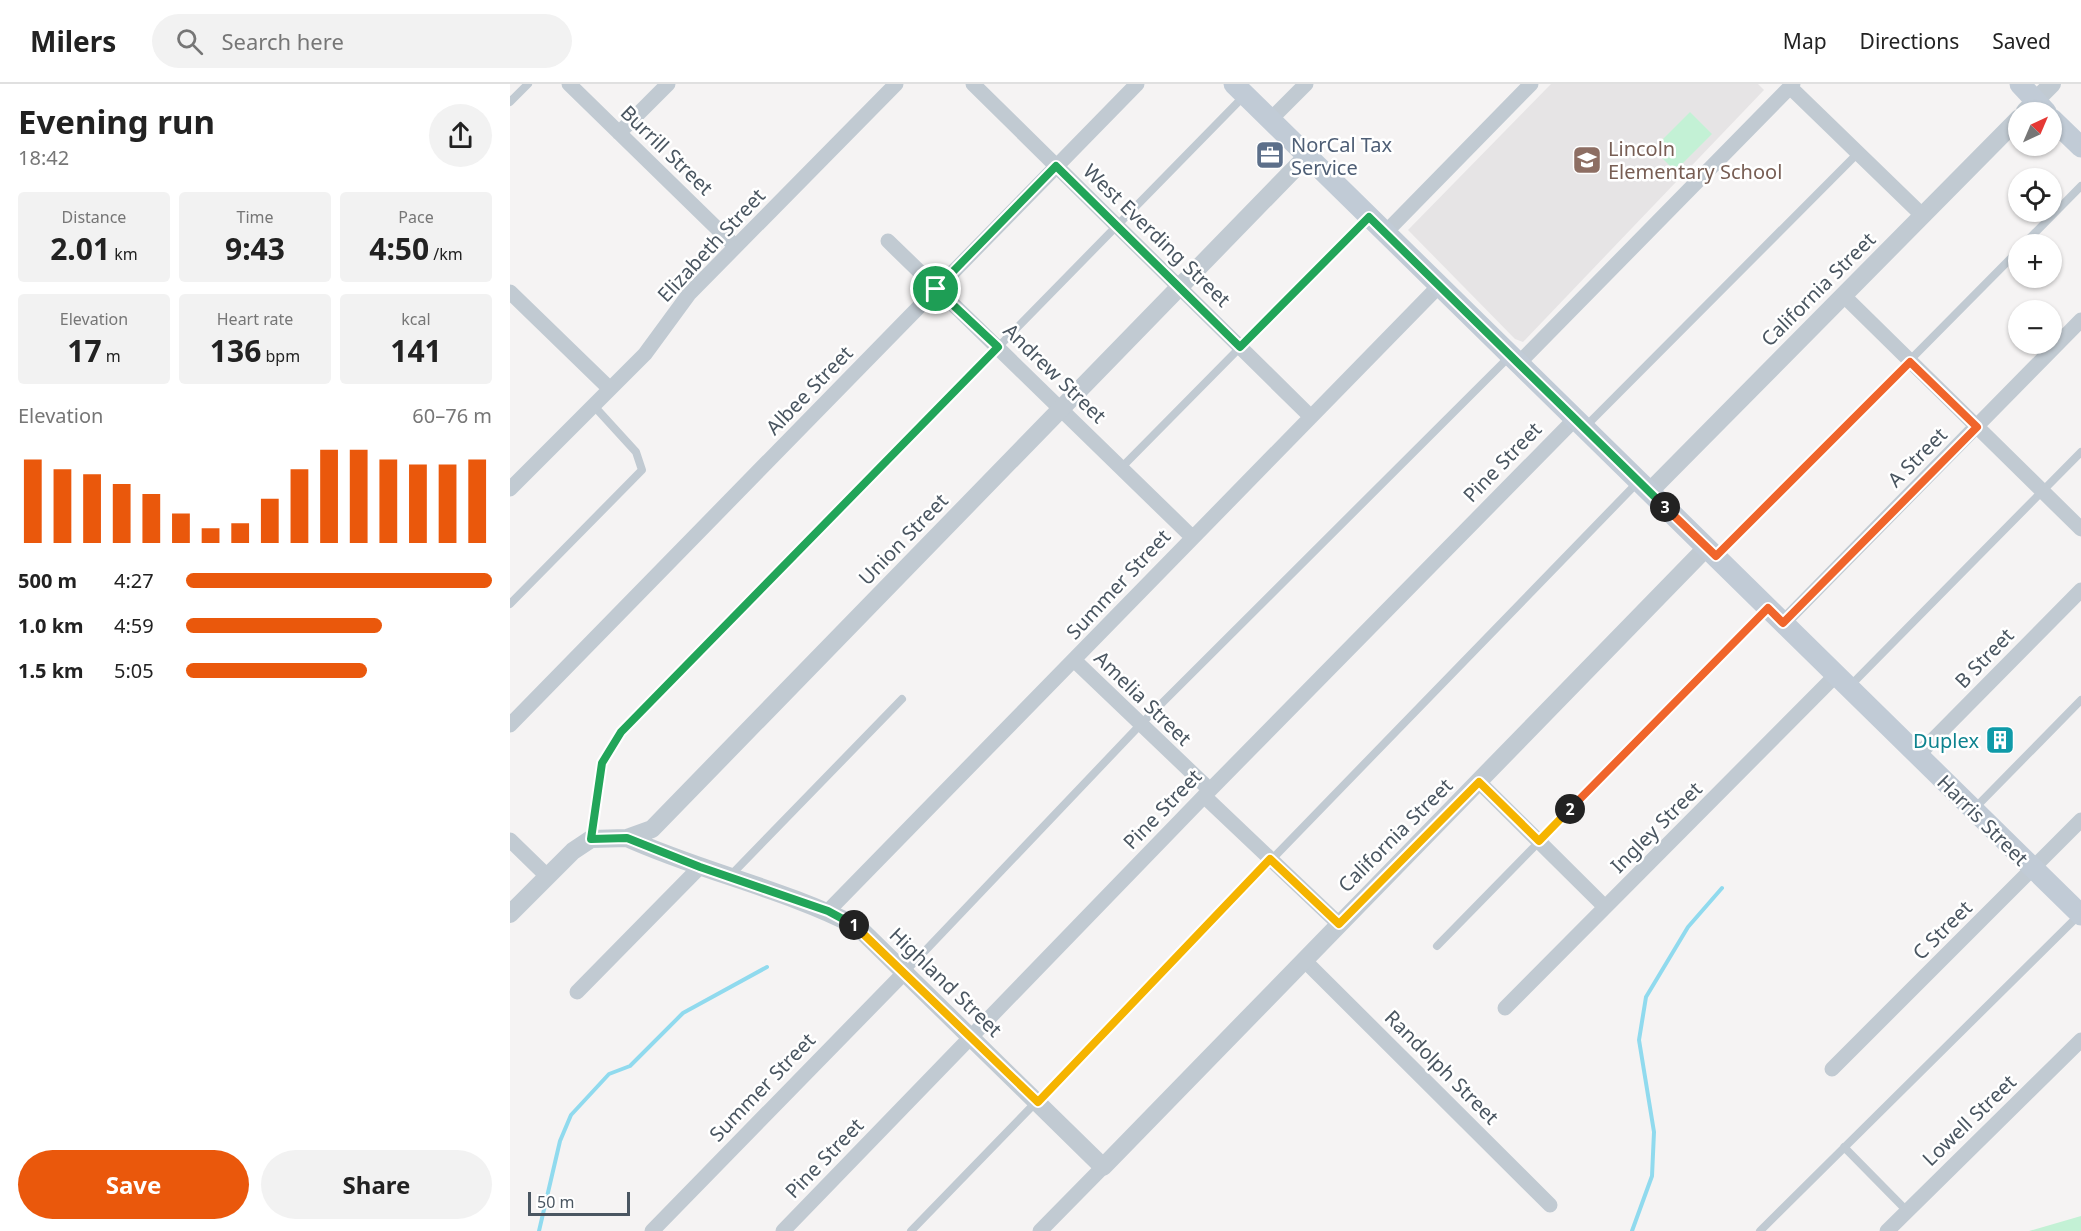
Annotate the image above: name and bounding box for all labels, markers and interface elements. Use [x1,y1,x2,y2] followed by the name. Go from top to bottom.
[152,14,572,68] search box
[30,22,116,60] text: Milers
[173,25,206,58] icon: search
[221,26,344,56] text: Search here
[1783,27,1827,55] text: Map
[1860,27,1959,55] text: Directions
[1992,27,2051,55] text: Saved
[18,99,215,144] text: Evening run
[615,99,719,201] street label: Burrill Street
[2008,102,2062,156] north arrow
[2008,102,2062,354] map controls
[429,104,492,167] button: share
[1291,131,1393,181] place label: NorCal Tax Service
[1608,135,1782,185] place label: Lincoln Elementary School
[1254,139,1286,171] office icon: NorCal Tax Service
[18,144,69,171] text: 18:42
[1571,144,1603,176] school or university icon: Lincoln Elementary School
[1077,158,1237,312] street label: West Everding Street
[2008,168,2062,222] button: locate
[651,182,771,308] street label: Elizabeth Street
[62,206,126,228] text: Distance
[236,206,274,228] text: Time
[398,206,434,228] text: Pace
[1755,226,1881,352] street label: California Street
[50,228,110,269] text: 2.01
[225,228,285,269] text: 9:43
[369,228,429,269] text: 4:50
[2008,234,2062,288] button: +
[110,243,138,265] text: km
[429,243,463,265] text: /km
[910,263,961,314] pin
[919,272,952,305] icon: arrive
[2008,300,2062,354] button: −
[60,308,128,330] text: Elevation
[217,308,293,330] text: Heart rate
[401,308,431,330] text: kcal
[998,317,1112,429] street label: Andrew Street
[67,330,102,371] text: 17
[210,330,261,371] text: 136
[390,330,442,371] text: 141
[760,340,858,440] street label: Albee Street
[102,345,121,367] text: m
[261,345,300,367] text: bpm
[18,402,103,429] text: Elevation
[412,402,492,429] text: 60–76 m
[1457,416,1547,508] street label: Pine Street
[1881,421,1953,493] street label: A Street
[852,487,954,591] street label: Union Street
[1650,492,1680,522] pin: 3
[1660,496,1670,518] text: 3
[1060,523,1176,645] street label: Summer Street
[18,567,77,594] text: 500 m
[114,567,154,594] text: 4:27
[18,612,84,639] text: 1.0 km
[114,612,154,639] text: 4:59
[1949,622,2019,694] street label: B Street
[1089,645,1197,751] street label: Amelia Street
[18,657,84,684] text: 1.5 km
[114,657,154,684] text: 5:05
[1984,724,2016,756] building icon: Duplex
[1913,727,1979,754] place label: Duplex
[1117,763,1207,855] street label: Pine Street
[1932,769,2034,871] street label: Harris Street
[1332,772,1458,898] street label: California Street
[1604,775,1708,879] street label: Ingley Street
[1555,794,1585,824] pin: 2
[1565,798,1575,820] text: 2
[1906,894,1978,966] street label: C Street
[839,910,869,940] pin: 1
[849,914,859,936] text: 1
[884,921,1008,1043] street label: Highland Street
[1379,1004,1505,1130] street label: Randolph Street
[703,1027,821,1147] street label: Summer Street
[1916,1068,2022,1172] street label: Lowell Street
[779,1112,869,1204] street label: Pine Street
[18,1150,249,1219] button: Save
[261,1150,492,1219] button: Share
[528,1189,630,1216] scale bar
[537,1191,574,1213] text: 50 m

